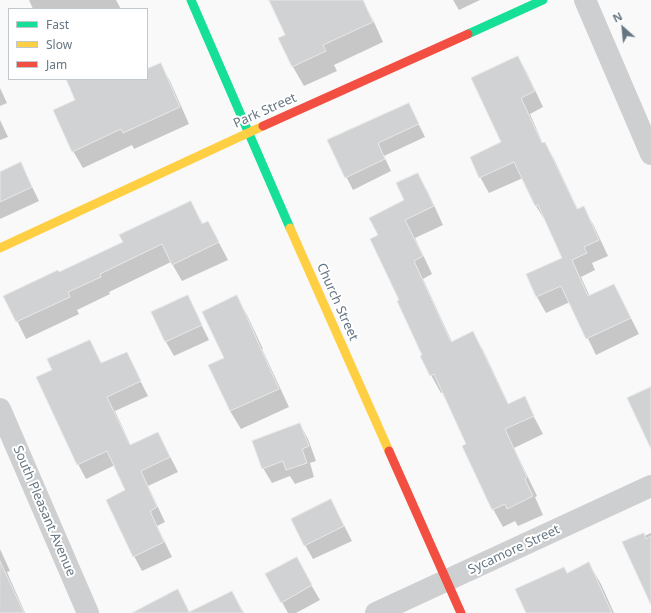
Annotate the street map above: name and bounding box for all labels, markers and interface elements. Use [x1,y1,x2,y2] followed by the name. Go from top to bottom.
[8,8,148,80] legend
[603,8,643,48] north arrow
[610,8,625,26] text: N
[46,16,69,33] text: Fast
[46,36,72,53] text: Slow
[46,56,67,73] text: Jam
[231,90,299,132] street label: Park Street
[313,261,361,343] street label: Church Street
[9,443,79,579] street label: South Pleasant Avenue
[466,522,562,578] street label: Sycamore Street

